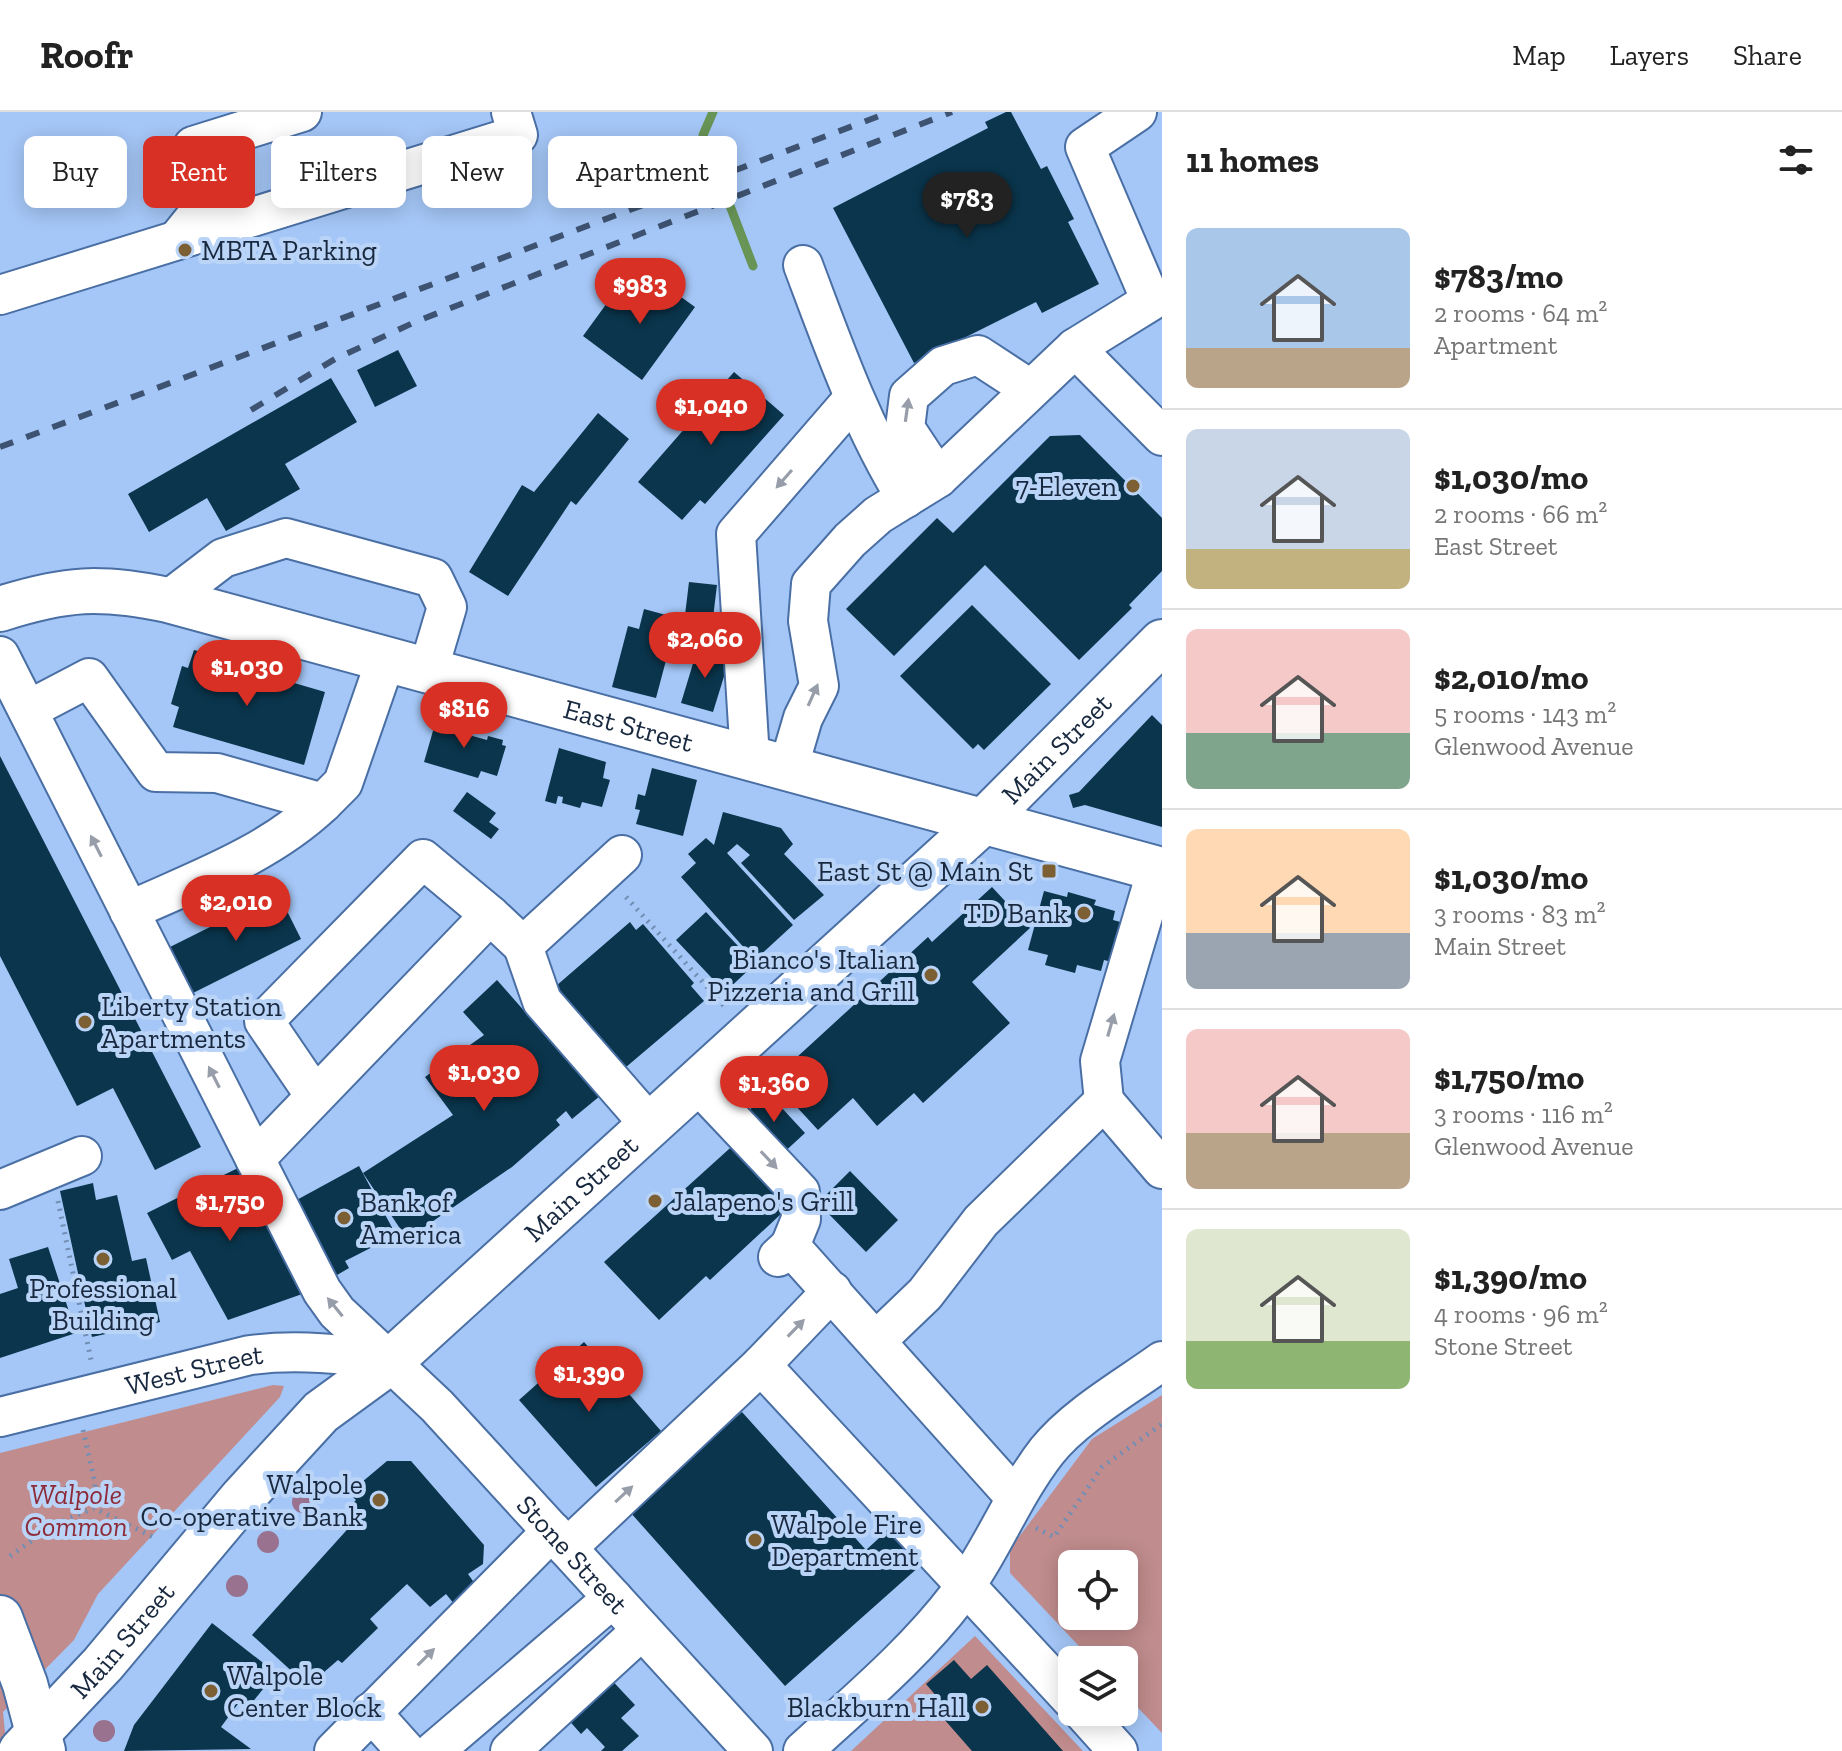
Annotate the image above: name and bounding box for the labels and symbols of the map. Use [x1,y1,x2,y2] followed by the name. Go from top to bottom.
[920,172,1014,240] pin: $783
[201,234,377,267] place label: MBTA Parking
[176,241,194,259] marker: MBTA Parking
[593,258,687,326] pin: $983
[646,379,776,447] pin: $1,040
[901,397,914,422] one-way arrow
[776,469,793,489] one-way arrow
[1016,470,1117,503] place label: 7-Eleven
[1124,477,1142,495] marker: 7-Eleven
[640,612,770,680] pin: $2,060
[182,640,312,708] pin: $1,030
[417,682,511,750] pin: $816
[807,684,820,707] one-way arrow
[995,686,1119,811] street label: Main Street
[560,692,697,759] street label: East Street
[90,834,103,857] one-way arrow
[817,855,1034,888] place label: East St @ Main St
[1040,862,1058,880] marker: East St @ Main St
[171,875,301,943] pin: $2,010
[964,897,1068,930] place label: TD Bank
[1075,904,1093,922] marker: TD Bank
[707,943,915,1008] place label: Bianco's Italian Pizzeria and Grill
[922,966,940,984] marker: Bianco's Italian Pizzeria and Grill
[101,990,282,1055] place label: Liberty Station Apartments
[76,1013,94,1031] marker: Liberty Station Apartments
[1105,1013,1118,1037] one-way arrow
[419,1045,549,1113] pin: $1,030
[709,1056,839,1124] pin: $1,360
[207,1066,221,1089] one-way arrow
[517,1128,645,1249] street label: Main Street
[760,1151,778,1170] one-way arrow
[165,1175,295,1243] pin: $1,750
[671,1185,854,1218] place label: Jalapeno's Grill
[360,1186,462,1251] place label: Bank of America
[646,1192,664,1210] marker: Jalapeno's Grill
[335,1209,353,1227] marker: Bank of America
[94,1250,112,1268] marker: Professional Building
[29,1272,177,1337] place label: Professional Building
[327,1297,344,1317] one-way arrow
[786,1319,805,1338] one-way arrow
[122,1338,265,1402] street label: West Street
[524,1346,654,1414] pin: $1,390
[140,1468,363,1533] place label: Walpole Co-operative Bank
[24,1478,128,1543] park label: Walpole Common
[614,1486,633,1504] one-way arrow
[510,1488,635,1621] street label: Stone Street
[370,1491,388,1509] marker: Walpole Co-operative Bank
[771,1508,922,1573] place label: Walpole Fire Department
[746,1531,764,1549] marker: Walpole Fire Department
[64,1575,182,1705] street label: Main Street
[416,1648,435,1667] one-way arrow
[227,1659,382,1724] place label: Walpole Center Block
[202,1682,220,1700] marker: Walpole Center Block
[787,1691,966,1724] place label: Blackburn Hall
[973,1698,991,1716] marker: Blackburn Hall

